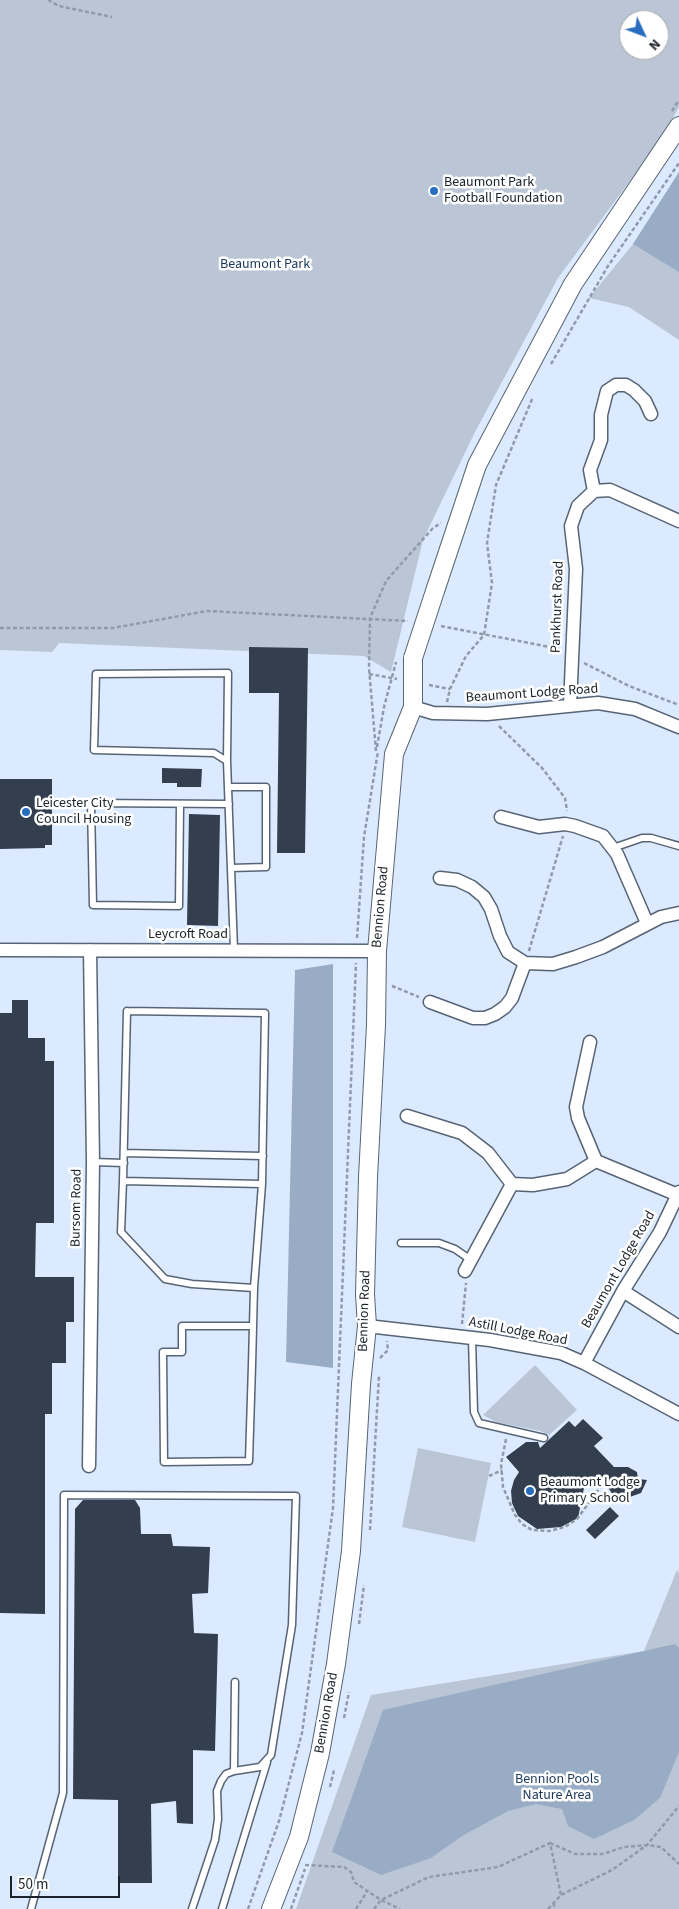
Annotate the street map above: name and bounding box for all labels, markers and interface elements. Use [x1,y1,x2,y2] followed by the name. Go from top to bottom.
[619,10,669,60] north arrow
[644,34,665,55] text: N
[444,175,563,208] place label: Beaumont Park Football Foundation
[428,185,440,197] marker: Beaumont Park Football Foundation
[220,257,310,273] park label: Beaumont Park
[548,561,568,653] street label: Pankhurst Road
[465,681,599,707] street label: Beaumont Lodge Road
[36,796,131,829] place label: Leicester City Council Housing
[20,806,32,818] marker: Leicester City Council Housing
[369,865,393,949] street label: Bennion Road
[148,927,228,943] street label: Leycroft Road
[68,1169,86,1247] street label: Bursom Road
[579,1208,659,1332] street label: Beaumont Lodge Road
[355,1270,375,1352] street label: Bennion Road
[467,1314,569,1350] street label: Astill Lodge Road
[540,1475,640,1508] place label: Beaumont Lodge Primary School
[524,1485,536,1497] marker: Beaumont Lodge Primary School
[312,1671,342,1755] street label: Bennion Road
[515,1772,599,1804] park label: Bennion Pools Nature Area
[12,1866,122,1898] scale bar
[18,1874,48,1895] text: 50 m

